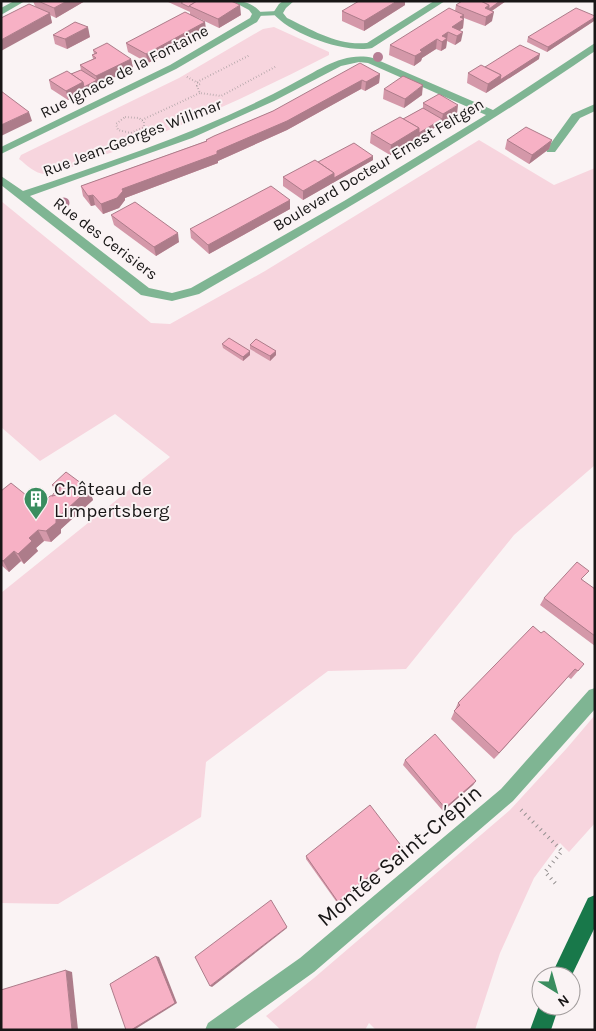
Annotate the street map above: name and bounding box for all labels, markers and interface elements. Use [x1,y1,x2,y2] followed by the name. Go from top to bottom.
[37,21,211,122] street label: Rue Ignace de la Fontaine
[40,94,224,180] street label: Rue Jean-Georges Willmar
[269,94,487,235] street label: Boulevard Docteur Ernest Feltgen
[50,193,162,284] street label: Rue des Cerisiers
[54,478,170,522] place label: Château de Limpertsberg
[23,486,49,520] building icon: Château de Limpertsberg
[312,779,487,932] street label: Montée Saint-Crépin
[531,966,581,1016] north arrow
[554,991,573,1011] text: N

